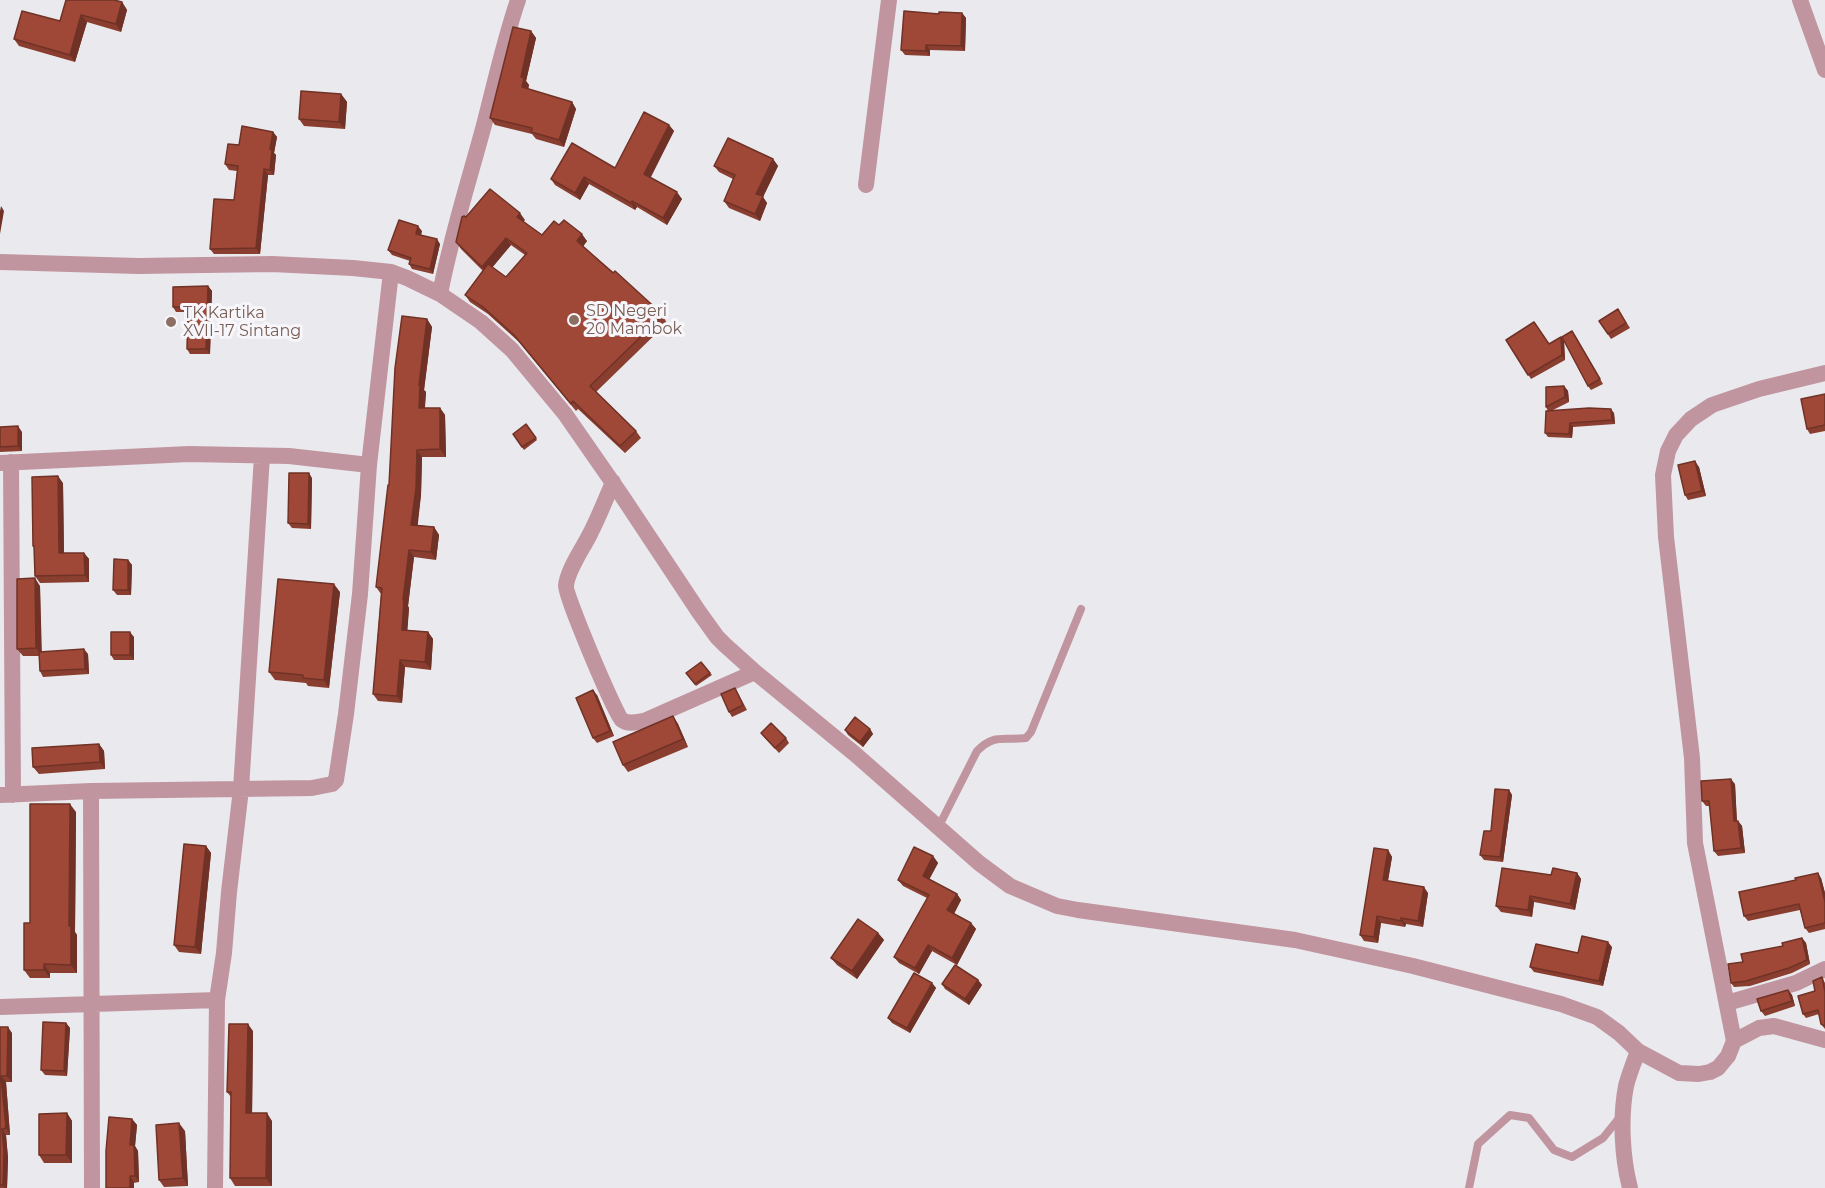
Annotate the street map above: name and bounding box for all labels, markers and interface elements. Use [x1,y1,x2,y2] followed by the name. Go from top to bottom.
[586,301,682,339] place label: SD Negeri 20 Mambok
[183,303,301,341] place label: TK Kartika XVII-17 Sintang
[567,313,581,327] marker: SD Negeri 20 Mambok
[164,315,178,329] marker: TK Kartika XVII-17 Sintang

